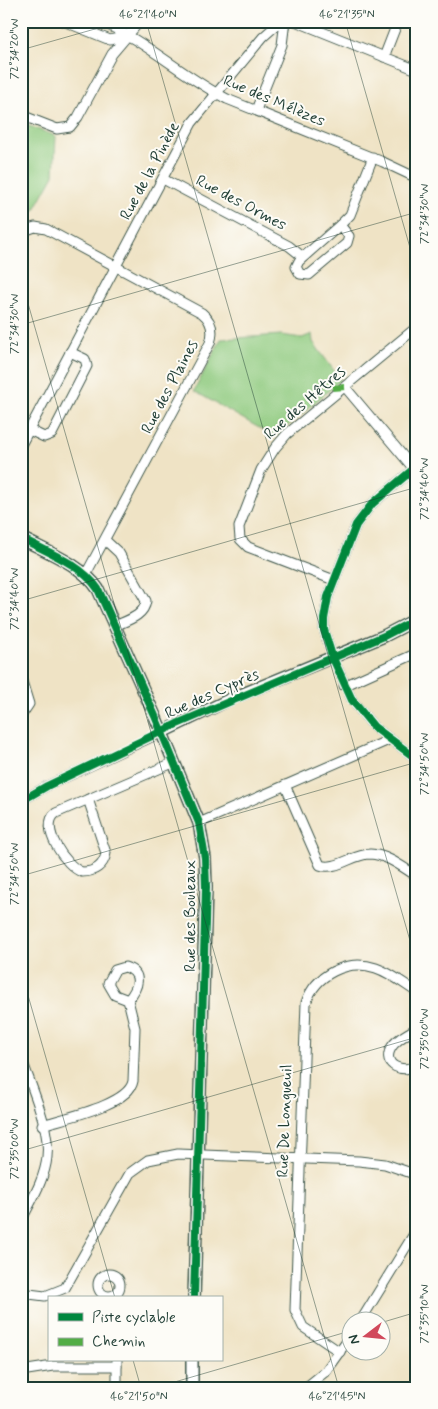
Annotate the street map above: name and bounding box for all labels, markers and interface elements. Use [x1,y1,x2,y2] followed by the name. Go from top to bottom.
[119,7,177,23] text: 46°21'40"N
[319,7,375,23] text: 46°21'35"N
[7,18,23,79] text: 72°34'20"W
[220,70,328,132] street label: Rue des Mélèzes
[115,118,185,224] street label: Rue de la Pinède
[192,170,290,236] street label: Rue des Ormes
[417,184,433,244] text: 72°34'30"W
[7,294,23,354] text: 72°34'30"W
[136,336,204,438] street label: Rue des Plaines
[260,362,350,444] street label: Rue des Hêtres
[417,458,433,520] text: 72°34'40"W
[7,568,23,630] text: 72°34'40"W
[162,664,262,724] street label: Rue des Cyprès
[417,733,433,795] text: 72°34'50"W
[7,843,23,905] text: 72°34'50"W
[180,860,201,972] street label: Rue des Bouleaux
[417,1008,433,1069] text: 72°35'00"W
[273,1064,297,1178] street label: Rue De Longueuil
[7,1118,23,1179] text: 72°35'00"W
[417,1284,433,1344] text: 72°35'10"W
[48,1296,222,1362] legend
[92,1308,176,1328] text: Piste cyclable
[340,1312,390,1362] north arrow
[92,1332,145,1352] text: Chemin
[345,1332,364,1346] text: N
[110,1389,168,1405] text: 46°21'50"N
[308,1389,366,1405] text: 46°21'45"N

